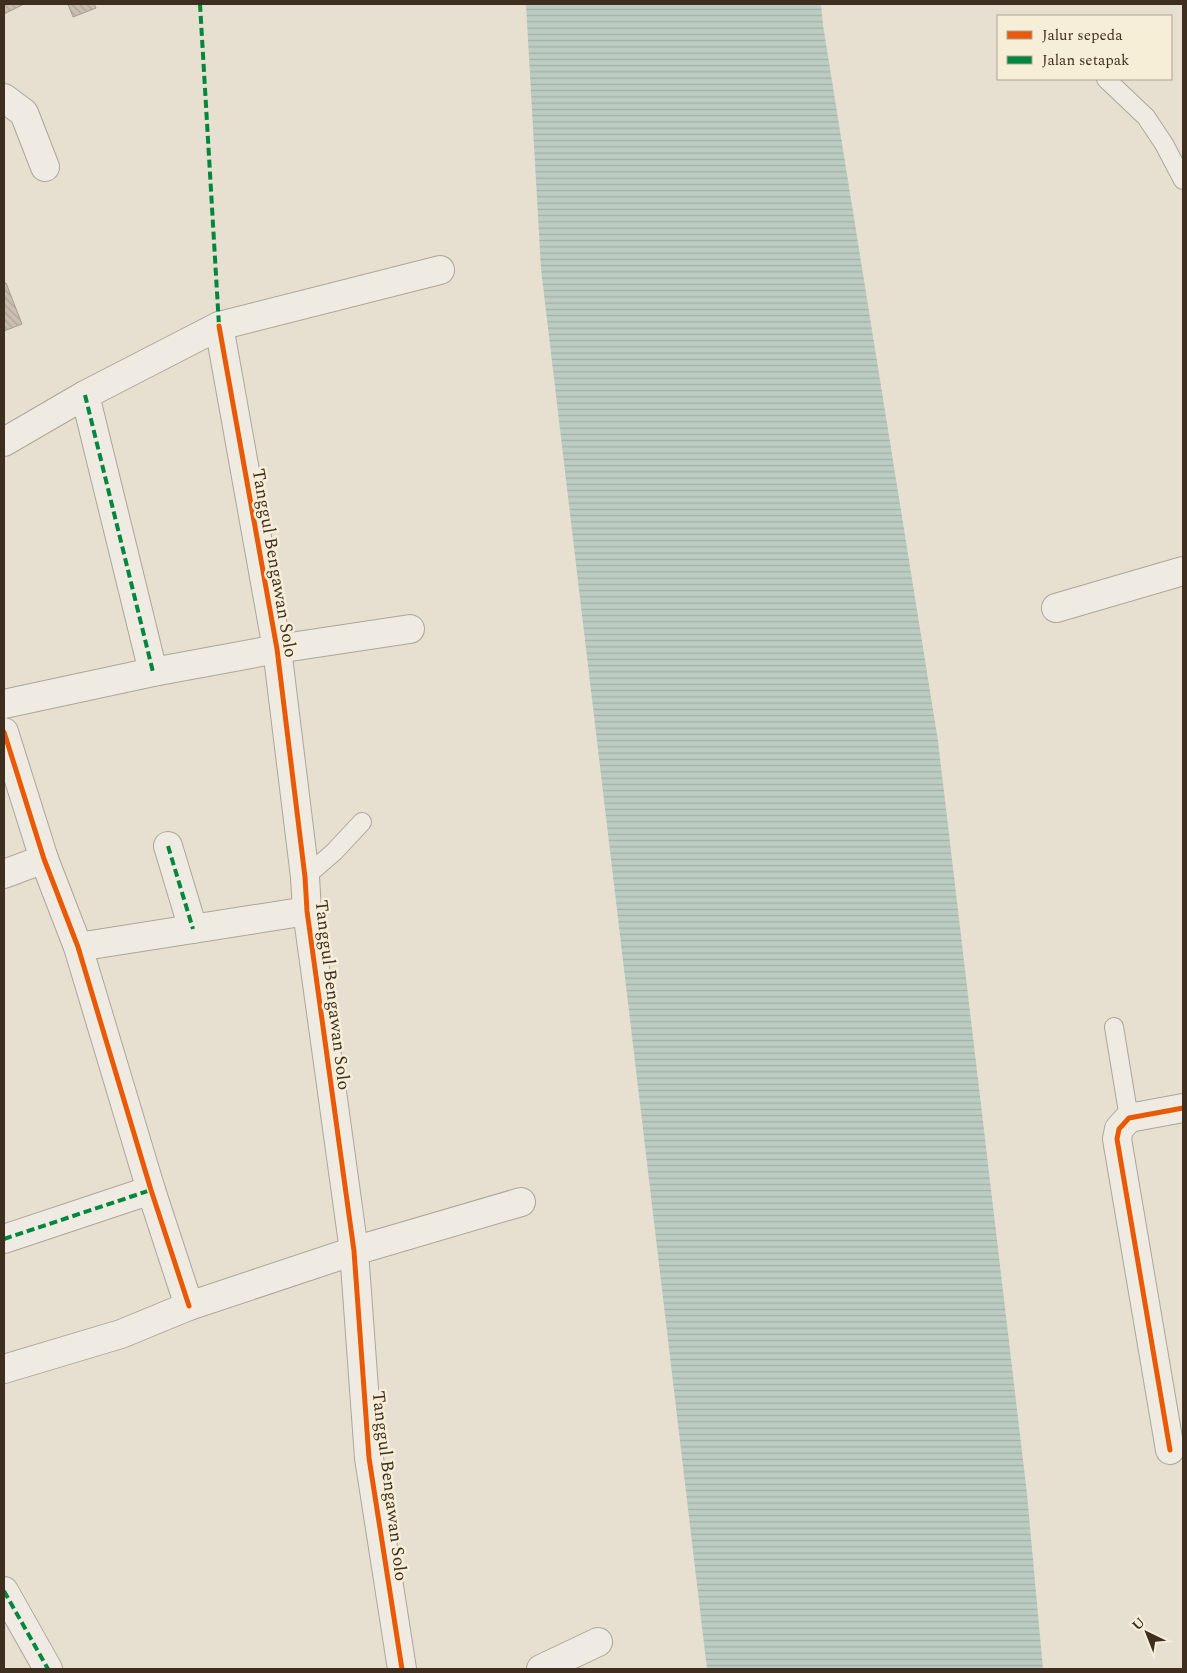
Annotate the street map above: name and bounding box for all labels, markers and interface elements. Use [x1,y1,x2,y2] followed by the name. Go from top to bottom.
[997,15,1172,80] legend
[1042,24,1123,47] text: Jalur sepeda
[1042,49,1129,72] text: Jalan setapak
[245,467,304,660] street label: Tanggul Bengawan Solo
[307,898,358,1092] street label: Tanggul Bengawan Solo
[364,1389,415,1583] street label: Tanggul Bengawan Solo
[1122,1608,1172,1658] north arrow
[1127,1612,1150,1636] text: U

